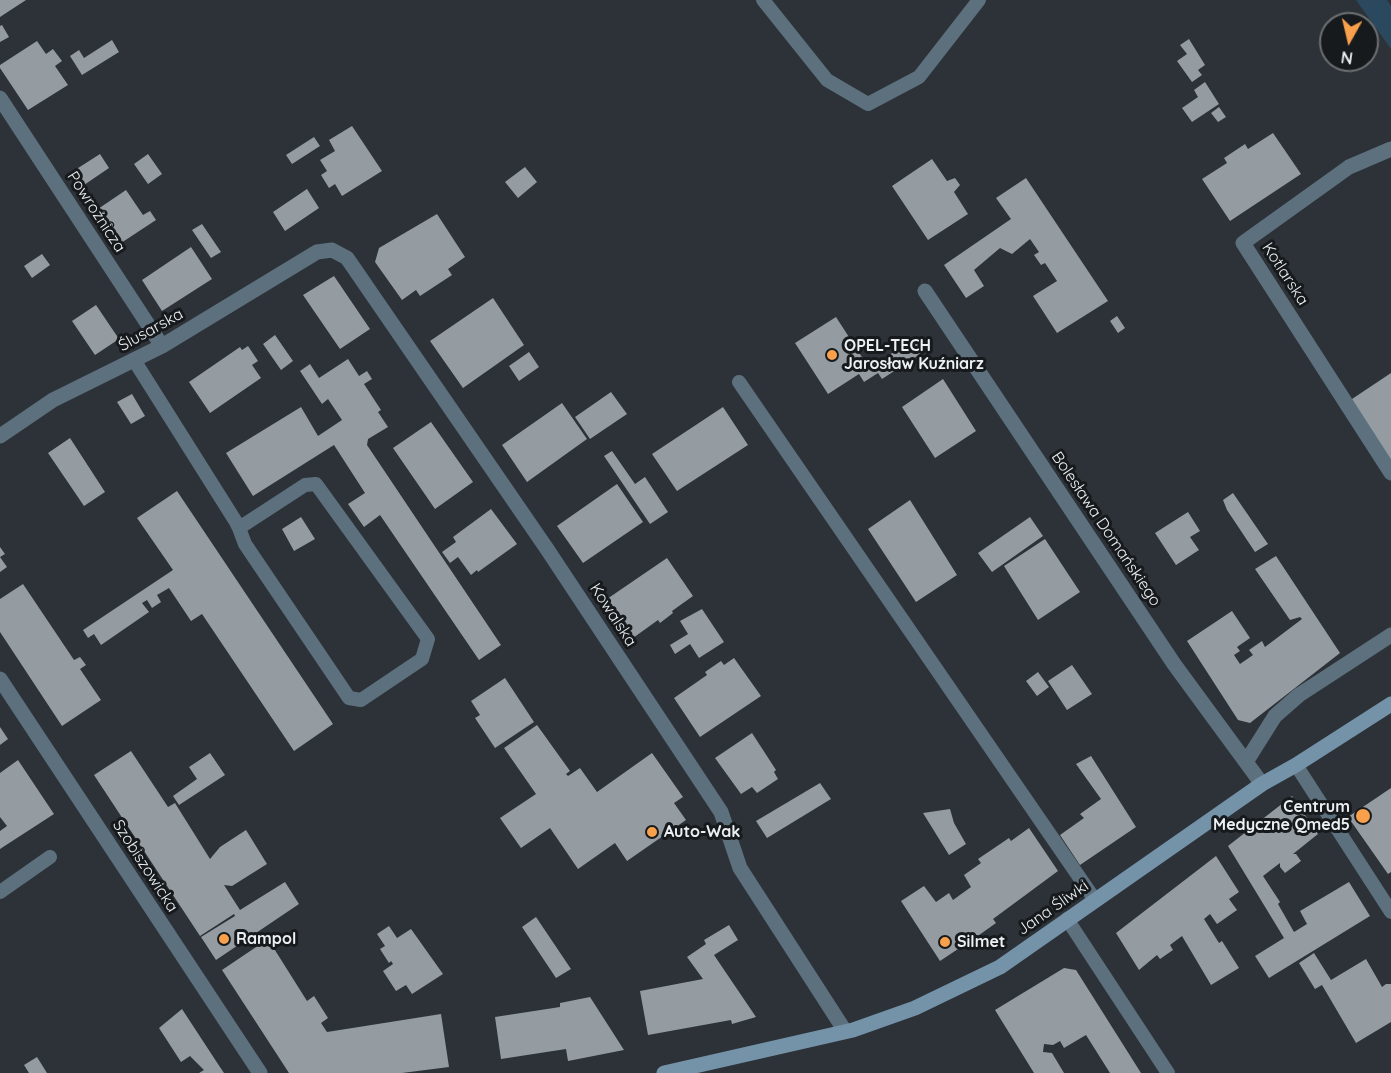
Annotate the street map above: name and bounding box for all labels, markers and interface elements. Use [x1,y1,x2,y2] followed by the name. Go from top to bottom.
[1319,12,1379,72] north arrow
[1340,47,1354,69] text: N
[63,168,129,256] street label: Powroźnicza
[1258,239,1312,309] street label: Kotlarska
[115,304,187,356] street label: Ślusarska
[844,336,984,374] place label: OPEL-TECH Jarosław Kuźniarz
[825,348,839,362] marker: OPEL-TECH Jarosław Kuźniarz
[1047,448,1165,610] street label: Bolesława Domańskiego
[586,580,640,650] street label: Kowalska
[1213,797,1350,835] place label: Centrum Medyczne Qmed5
[1354,807,1372,825] marker: Centrum Medyczne Qmed5
[108,816,182,916] street label: Szobiszowicka
[664,822,740,842] place label: Auto-Wak
[645,825,659,839] marker: Auto-Wak
[1014,877,1092,939] street label: Jana Śliwki
[236,929,296,949] place label: Rampol
[217,932,231,946] marker: Rampol
[957,932,1005,952] place label: Silmet
[938,935,952,949] marker: Silmet

